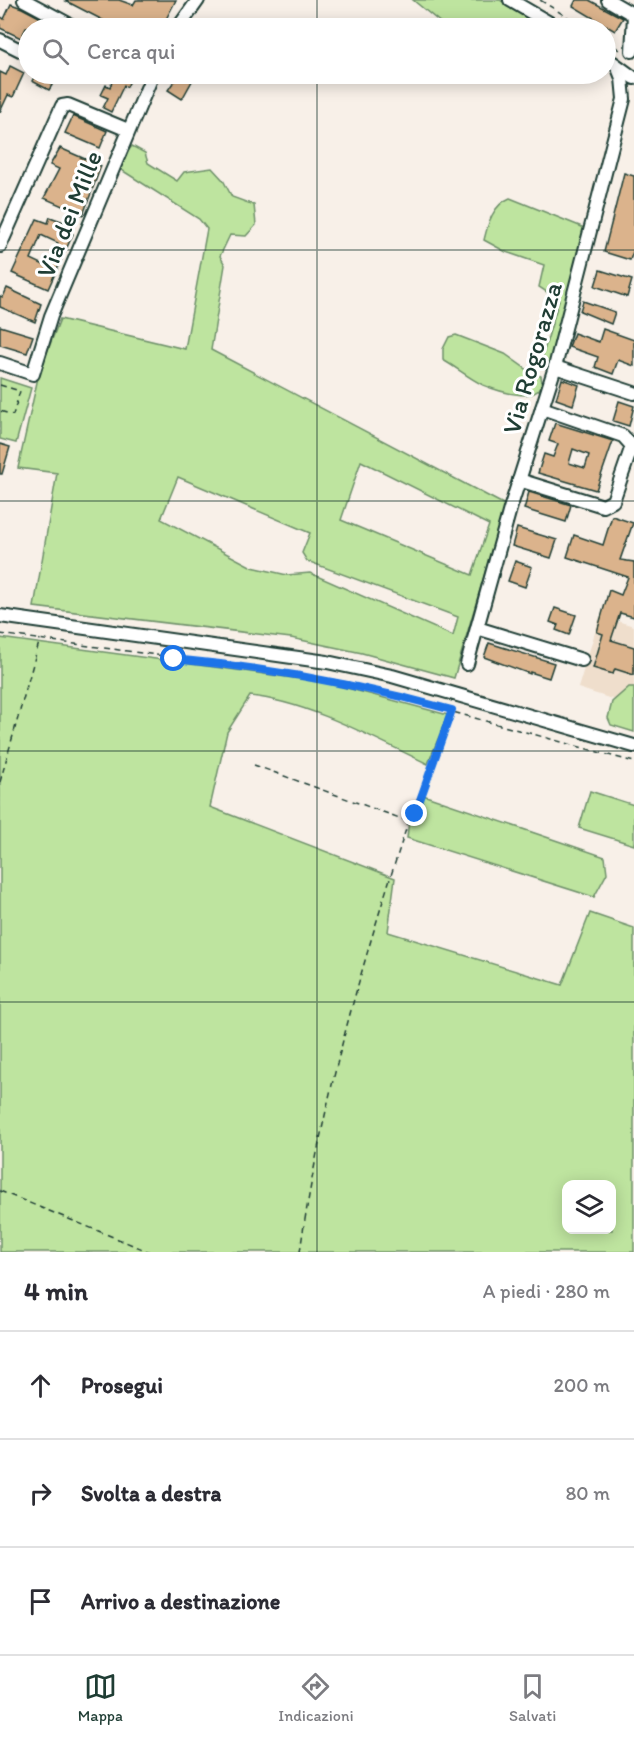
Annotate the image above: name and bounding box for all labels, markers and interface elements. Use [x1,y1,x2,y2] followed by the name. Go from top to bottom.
[18,18,616,84] search box
[39,35,72,68] icon: search
[87,38,175,65] text: Cerca qui
[29,146,109,282] street label: Via dei Mille
[495,278,569,438] street label: Via Rogorazza
[160,645,186,671] route start
[401,800,427,826] route end
[562,1180,616,1234] map controls
[562,1180,616,1234] button: layers
[24,1275,88,1307] text: 4 min
[483,1279,610,1303] text: A piedi · 280 m
[24,1369,57,1402] icon: ahead
[81,1372,163,1399] text: Prosegui
[554,1373,610,1397] text: 200 m
[24,1477,57,1510] icon: right
[81,1480,221,1507] text: Svolta a destra
[565,1481,610,1505] text: 80 m
[24,1585,57,1618] icon: arrive
[81,1588,280,1615] text: Arrivo a destinazione
[78,1670,123,1725] tab: Mappa
[278,1670,354,1725] tab: Indicazioni
[509,1670,556,1725] tab: Salvati

